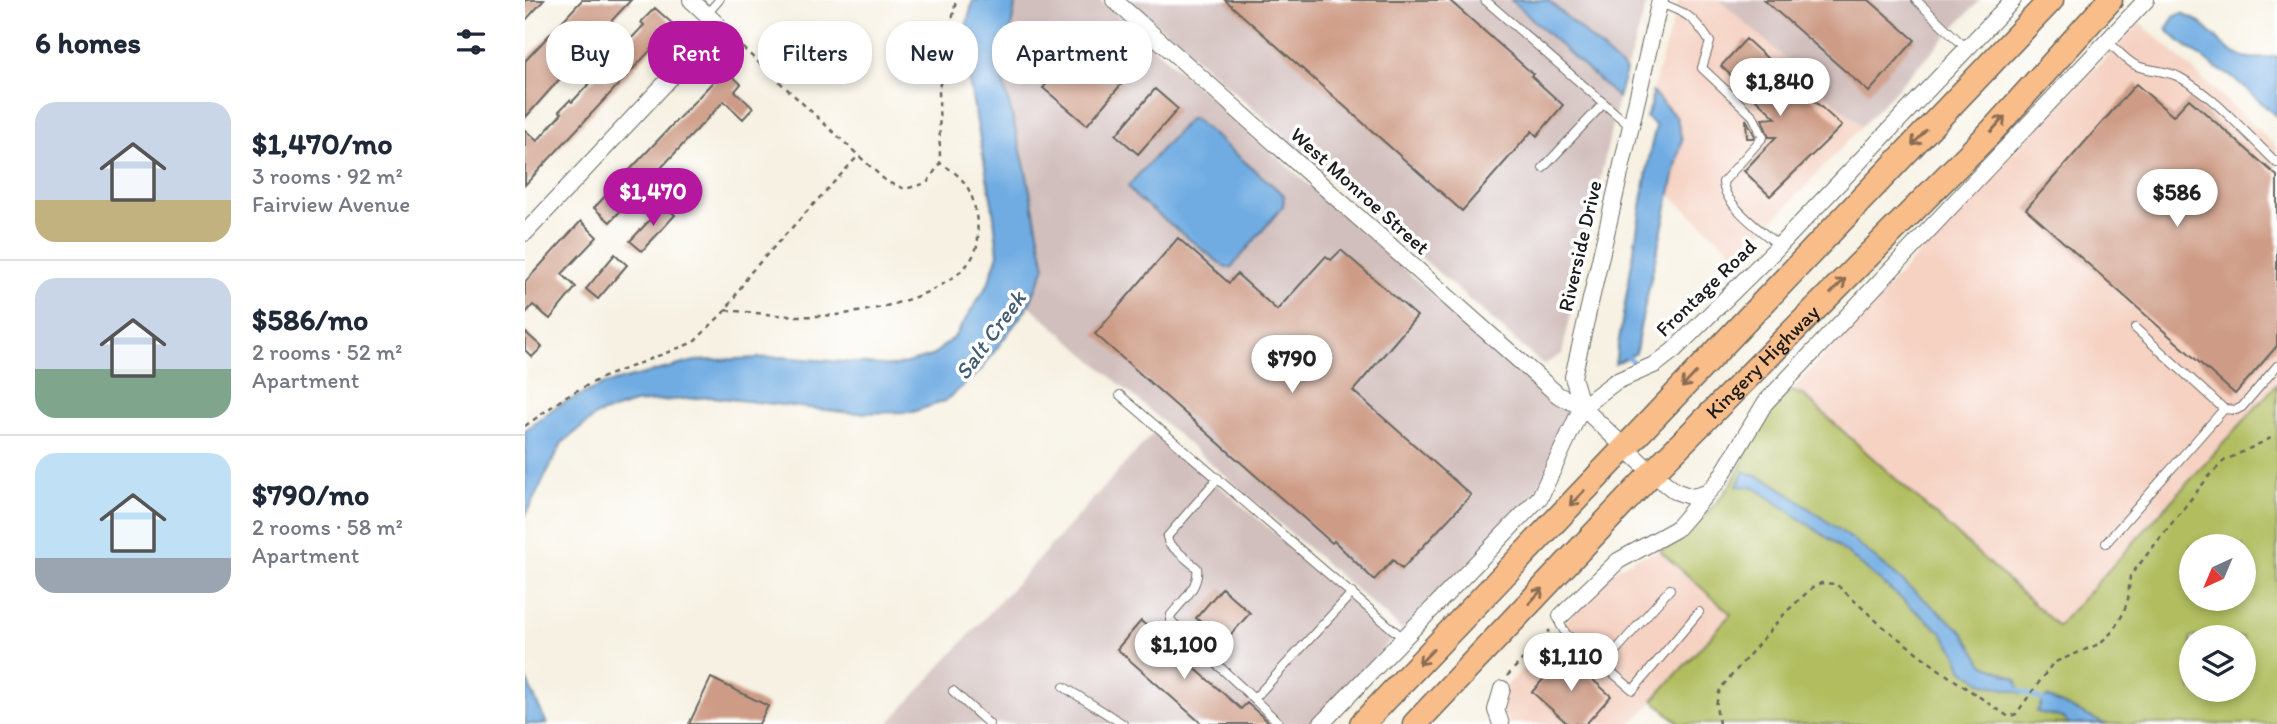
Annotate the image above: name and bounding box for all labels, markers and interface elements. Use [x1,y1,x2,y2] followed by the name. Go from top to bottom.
[546,21,634,84] chip: Buy
[648,21,744,84] chip: Rent
[758,21,872,84] chip: Filters
[886,21,978,84] chip: New
[992,21,1152,84] chip: Apartment
[452,23,490,61] icon: filters
[35,24,141,61] text: 6 homes
[1723,58,1837,118] pin: $1,840
[1746,67,1814,95] text: $1,840
[1990,115,2006,133] one-way arrow
[1286,122,1435,260] street label: West Monroe Street
[252,125,393,162] text: $1,470/mo
[1911,129,1927,147] one-way arrow
[91,130,175,214] icon: home
[252,162,403,190] text: 3 rooms · 92 m²
[596,168,710,228] pin: $1,470
[2136,170,2218,229] pin: $586
[619,177,687,205] text: $1,470
[1552,178,1607,314] street label: Riverside Drive
[2153,178,2201,206] text: $586
[252,190,410,218] text: Fairview Avenue
[1650,234,1761,342] street label: Frontage Road
[1830,277,1847,294] one-way arrow
[948,284,1032,385] water label: Salt Creek
[1700,299,1824,424] street label: Kingery Highway
[252,301,368,338] text: $586/mo
[91,306,175,390] icon: home
[1251,336,1333,395] pin: $790
[252,338,402,366] text: 2 rooms · 52 m²
[1267,344,1317,372] text: $790
[252,366,359,394] text: Apartment
[1681,371,1698,388] one-way arrow
[252,476,369,513] text: $790/mo
[91,481,175,565] icon: home
[1569,489,1586,506] one-way arrow
[252,513,403,541] text: 2 rooms · 58 m²
[2179,534,2256,611] north arrow
[2179,534,2256,702] map controls
[252,541,359,569] text: Apartment
[1527,588,1544,605] one-way arrow
[1127,622,1241,681] pin: $1,100
[2179,625,2256,702] button: layers
[1151,630,1217,658] text: $1,100
[1514,634,1628,693] pin: $1,110
[1539,642,1603,670] text: $1,110
[1417,649,1434,666] one-way arrow

